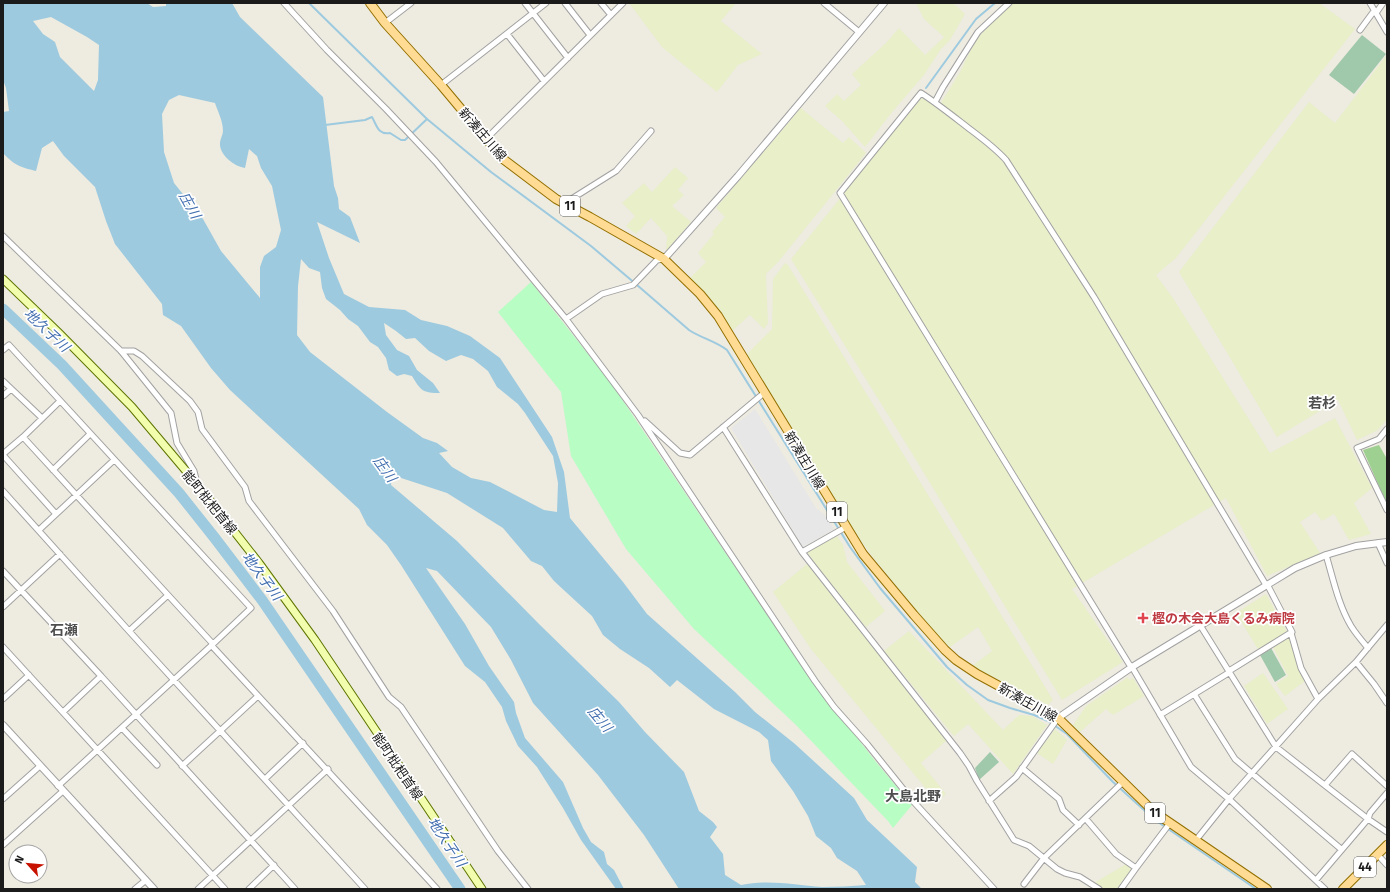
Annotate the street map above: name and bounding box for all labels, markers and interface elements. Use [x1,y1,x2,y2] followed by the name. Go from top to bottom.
[456,105,510,164] street label: 新湊庄川線
[175,189,205,223] water label: 庄川
[560,196,580,216] road number: 11
[20,305,74,357] water label: 地久子川
[1308,395,1336,412] district label: 若杉
[781,429,828,492] street label: 新湊庄川線
[369,453,401,487] water label: 庄川
[179,467,240,537] street label: 能町枇杷首線
[827,502,847,522] road number: 11
[238,549,286,605] water label: 地久子川
[1152,611,1295,626] place label: 樫の木会大島くるみ病院
[1137,612,1149,624] marker: 樫の木会大島くるみ病院
[50,622,78,639] district label: 石瀬
[996,680,1060,725] street label: 新湊庄川線
[584,703,616,737] water label: 庄川
[370,730,426,803] street label: 能町枇杷首線
[885,788,941,805] district label: 大島北野
[1145,803,1165,823] road number: 11
[424,814,470,872] water label: 地久子川
[8,844,48,884] north arrow
[12,853,27,866] text: N
[1354,857,1376,877] road number: 44

